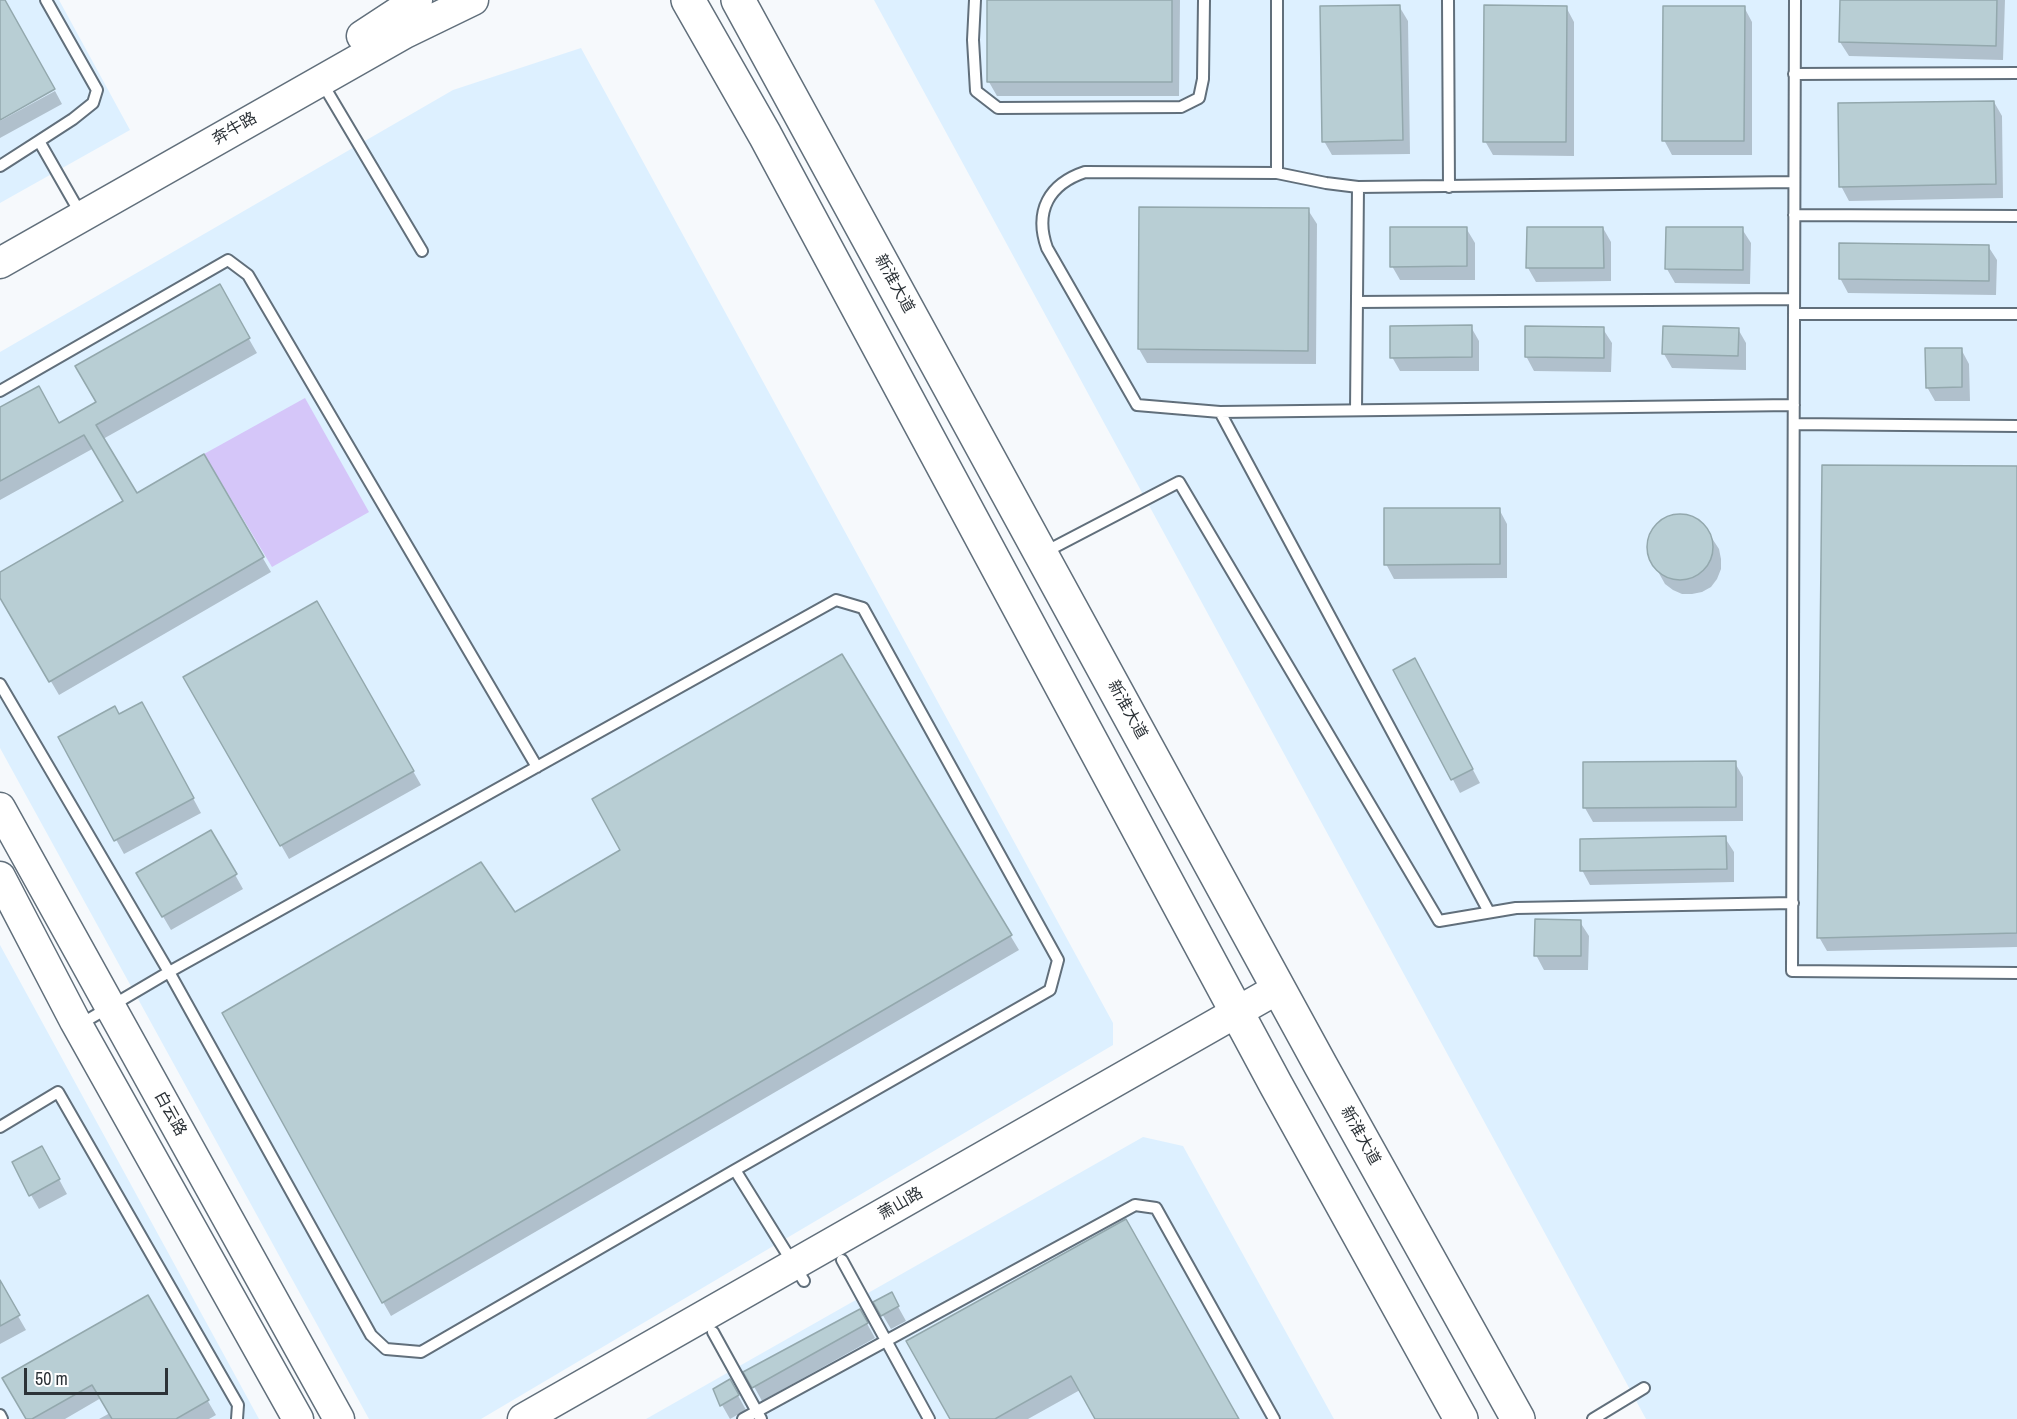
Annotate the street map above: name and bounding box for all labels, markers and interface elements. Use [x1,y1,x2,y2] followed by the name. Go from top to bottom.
[209,109,261,149] street label: 奔牛路
[870,251,918,317] street label: 新淮大道
[1103,677,1151,743] street label: 新淮大道
[150,1088,190,1140] street label: 白云路
[1336,1103,1384,1169] street label: 新淮大道
[875,1184,927,1224] street label: 萧山路
[27,1356,171,1394] scale bar
[35,1366,68,1391] text: 50 m

